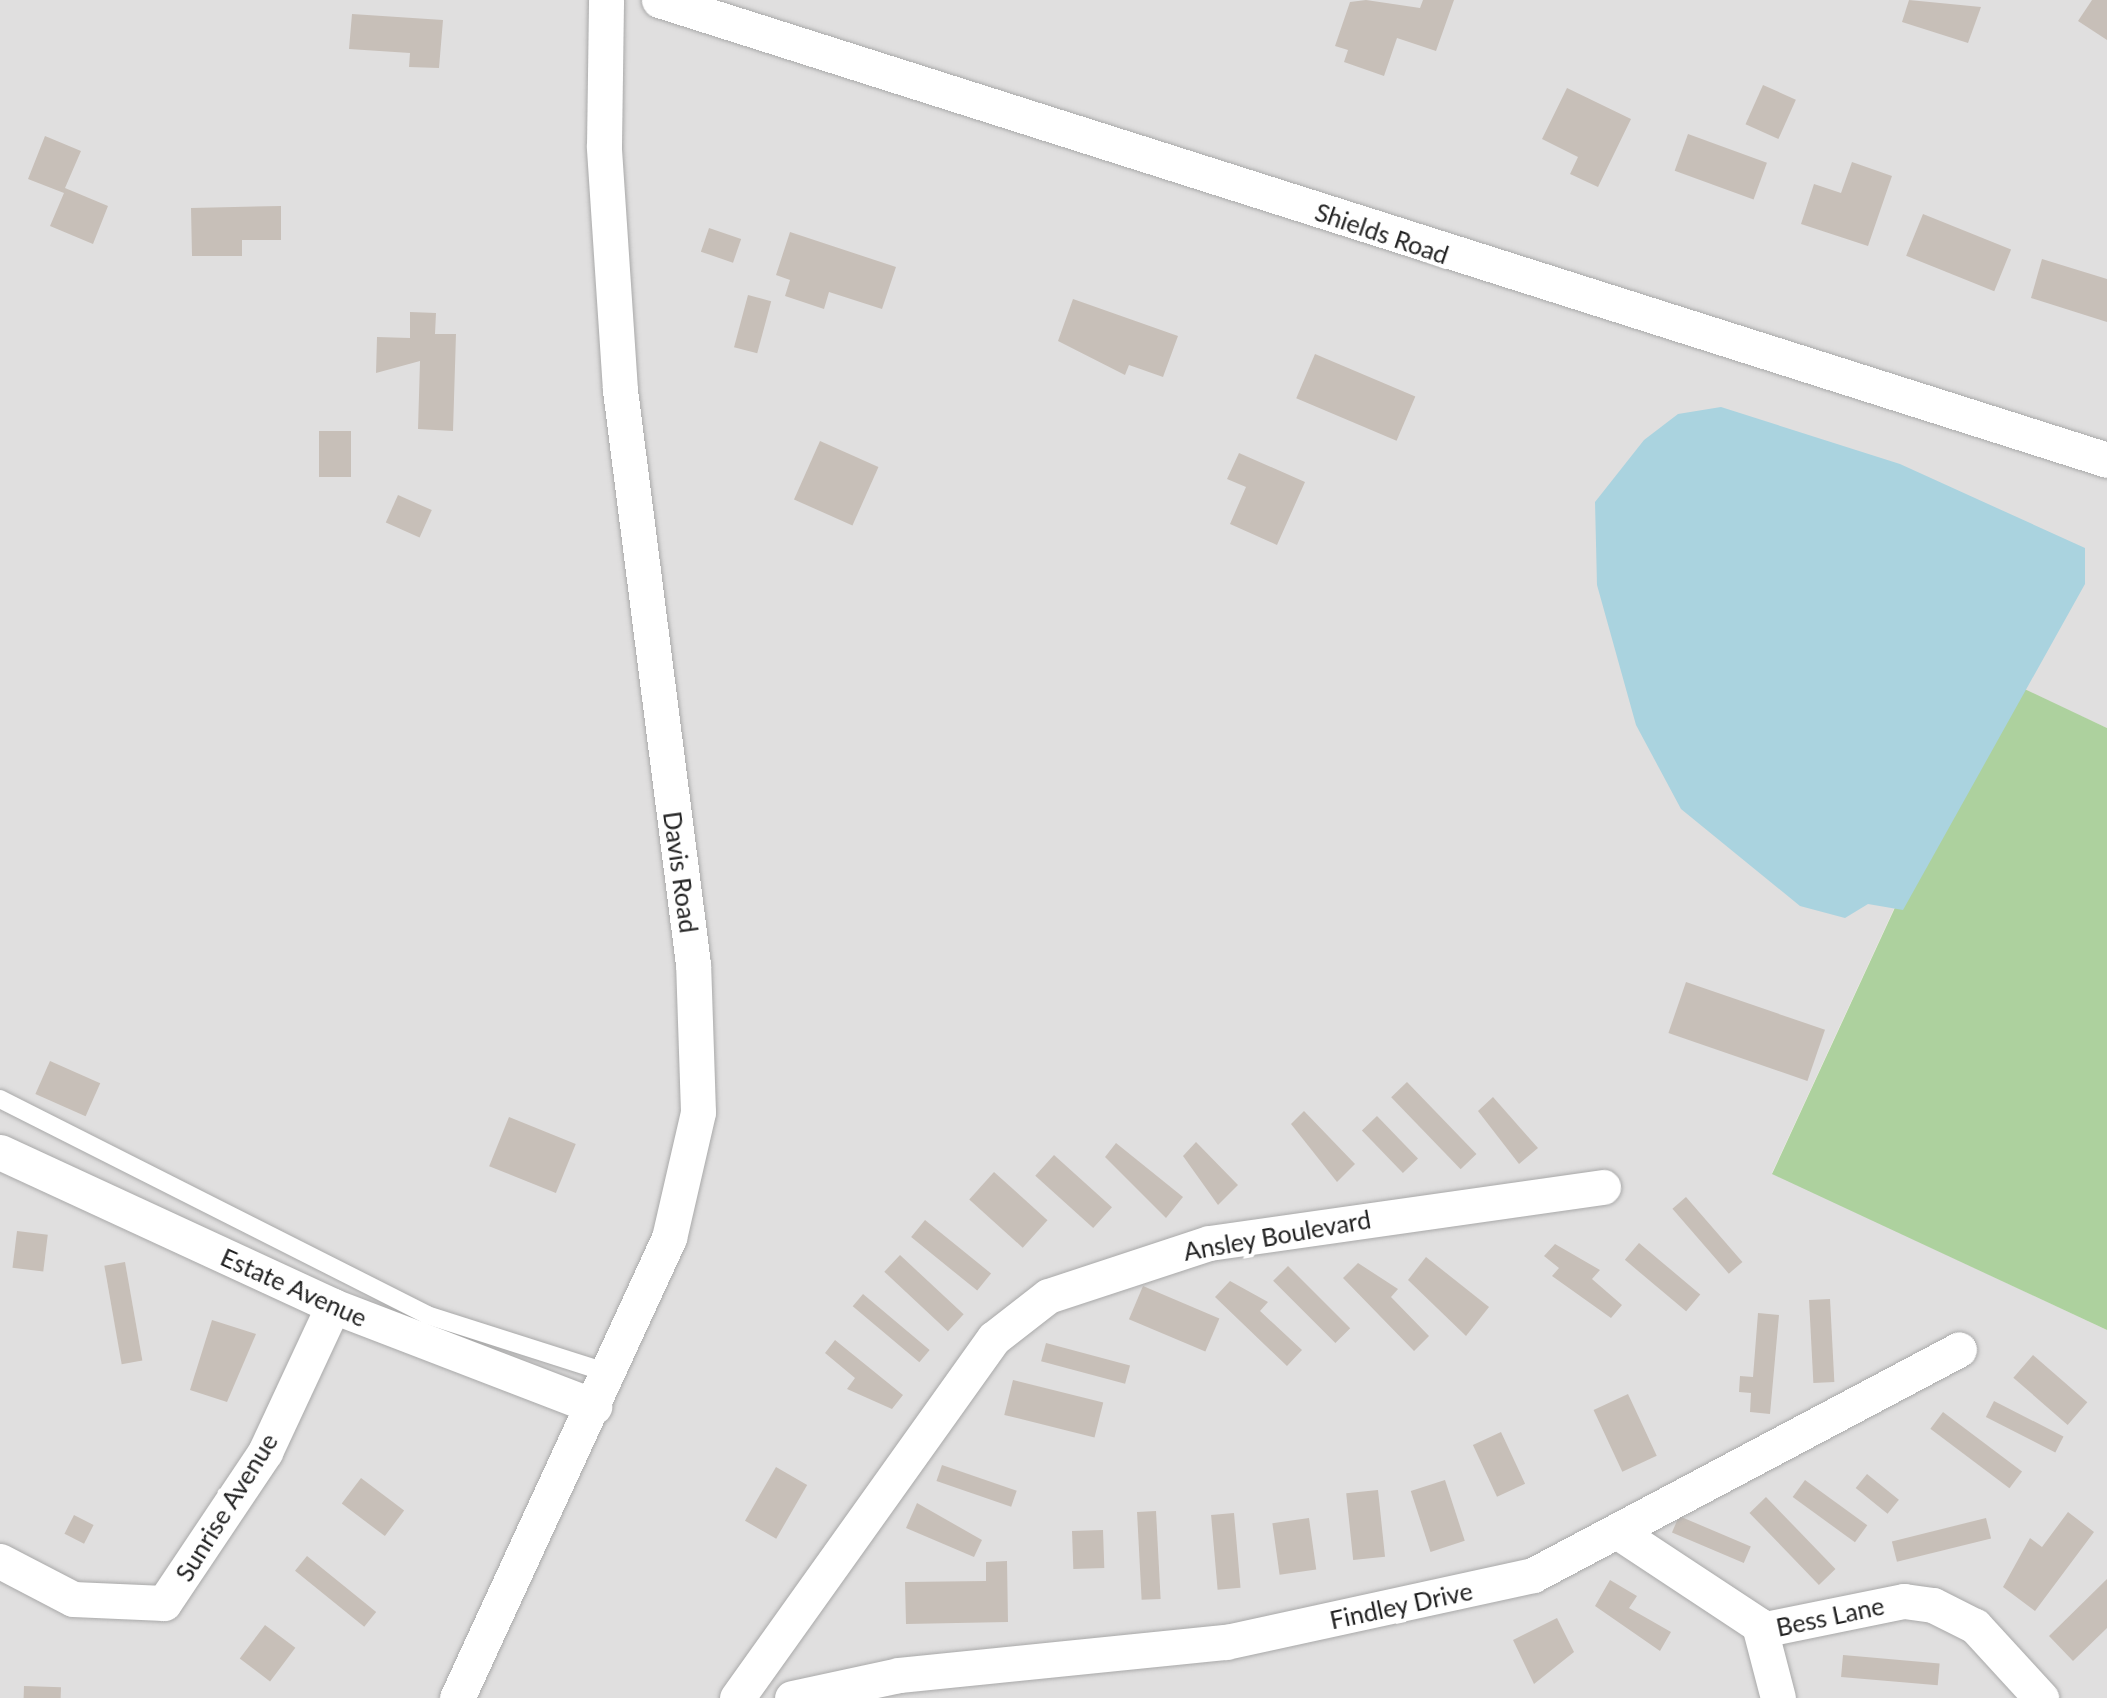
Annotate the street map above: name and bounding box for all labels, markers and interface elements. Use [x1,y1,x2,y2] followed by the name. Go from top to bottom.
[1311,196,1453,270] street label: Shields Road
[658,809,704,935] street label: Davis Road
[1181,1204,1373,1266] street label: Ansley Boulevard
[216,1241,372,1333] street label: Estate Avenue
[168,1427,284,1587] street label: Sunrise Avenue
[1327,1575,1475,1635] street label: Findley Drive
[1773,1590,1887,1642] street label: Bess Lane

